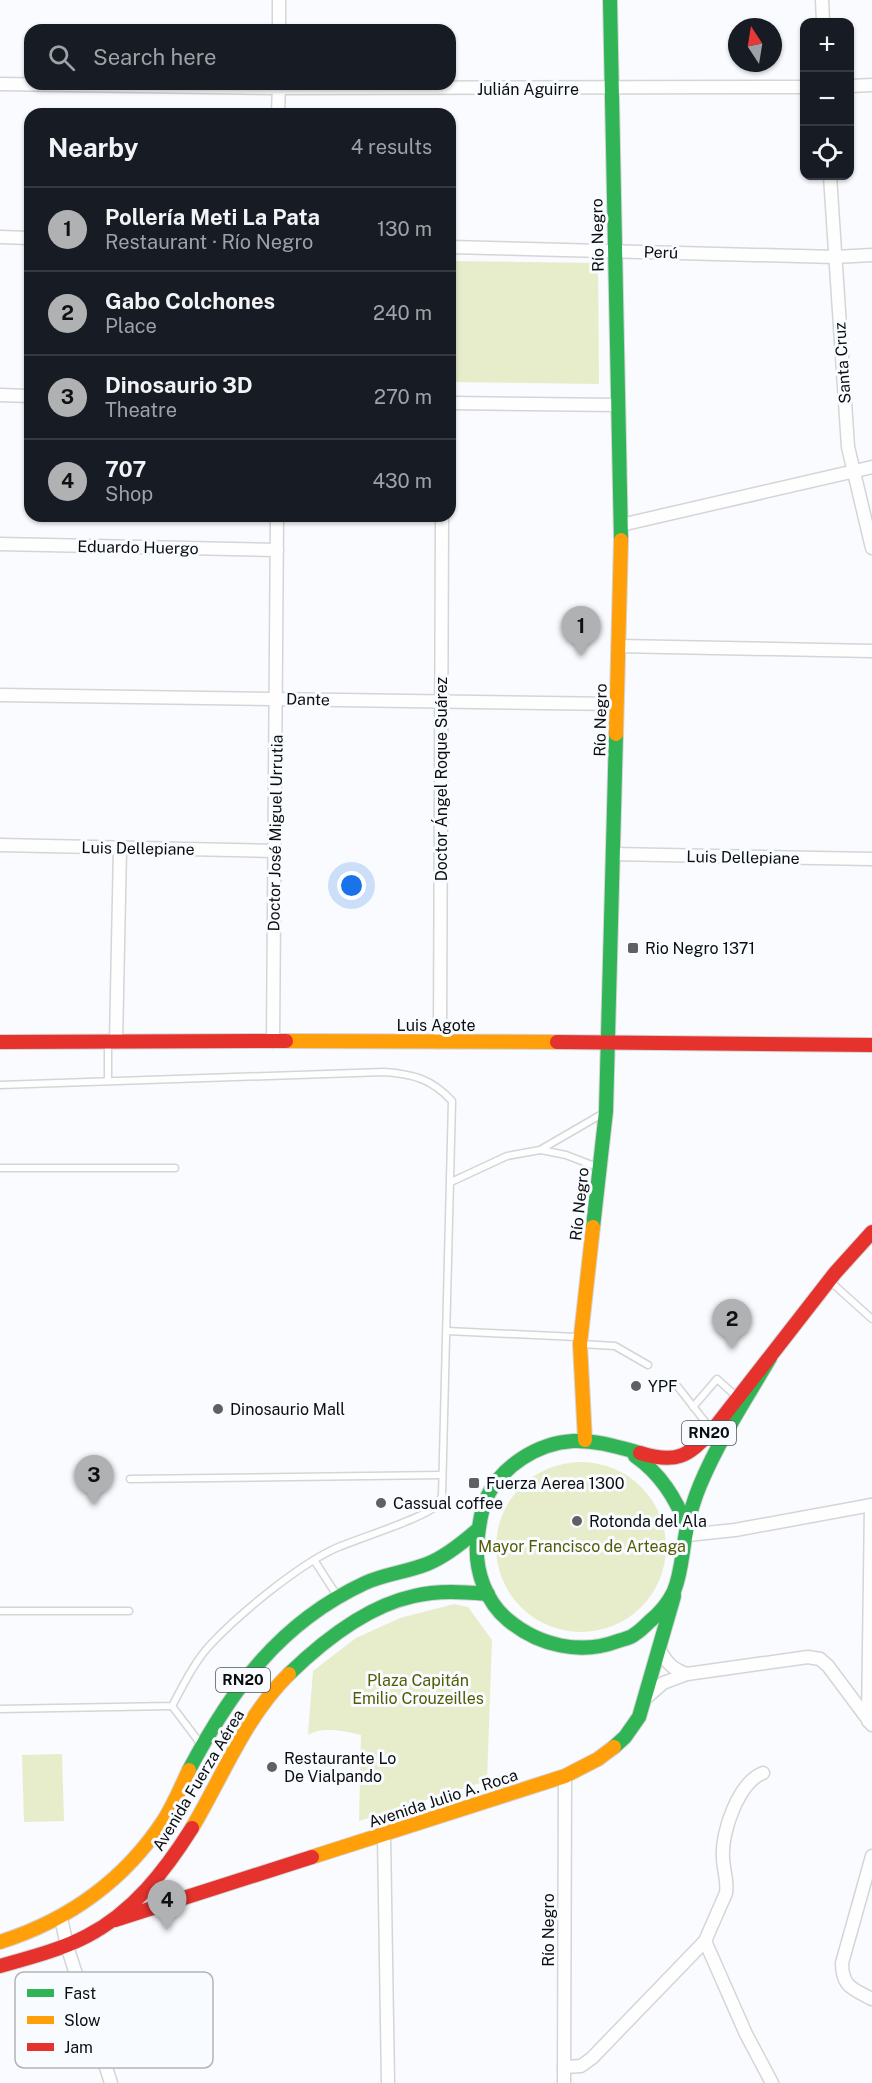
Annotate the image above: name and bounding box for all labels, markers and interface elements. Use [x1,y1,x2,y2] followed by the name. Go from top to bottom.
[728,18,782,72] north arrow
[800,18,854,180] map controls
[800,18,854,72] button: +
[24,24,456,90] search box
[45,41,78,74] icon: search
[93,44,217,70] text: Search here
[800,72,854,126] button: −
[477,80,579,99] street label: Julián Aguirre
[800,126,854,180] button: locate
[48,132,138,163] text: Nearby
[351,135,432,159] text: 4 results
[587,198,608,272] street label: Río Negro
[105,204,320,230] text: Pollería Meti La Pata
[63,217,72,241] text: 1
[377,217,432,241] text: 130 m
[105,230,313,254] text: Restaurant · Río Negro
[643,242,679,263] street label: Perú
[105,288,275,314] text: Gabo Colchones
[61,301,74,325] text: 2
[373,301,432,325] text: 240 m
[105,314,157,338] text: Place
[830,321,855,404] street label: Santa Cruz
[105,372,253,398] text: Dinosaurio 3D
[61,385,74,409] text: 3
[374,385,432,409] text: 270 m
[105,398,177,422] text: Theatre
[105,456,146,482] text: 707
[61,469,74,493] text: 4
[373,469,432,493] text: 430 m
[105,482,153,506] text: Shop
[77,537,199,558] street label: Eduardo Huergo
[562,606,600,656] pin: 1
[431,676,451,881] street label: Doctor Ángel Roque Suárez
[590,683,611,757] street label: Río Negro
[286,690,330,709] street label: Dante
[264,734,287,932] street label: Doctor José Miguel Urrutia
[81,838,195,859] street label: Luis Dellepiane
[686,847,800,868] street label: Luis Dellepiane
[337,871,366,900] your location
[645,939,755,958] place label: Rio Negro 1371
[626,941,640,955] marker: Rio Negro 1371
[396,1016,476,1035] street label: Luis Agote
[566,1166,593,1242] street label: Río Negro
[712,1300,752,1349] pin: 2
[648,1377,677,1396] place label: YPF
[629,1379,643,1393] marker: YPF
[230,1400,345,1419] place label: Dinosaurio Mall
[211,1402,225,1416] marker: Dinosaurio Mall
[682,1421,736,1445] road number: RN20
[74,1456,113,1505] pin: 3
[486,1474,625,1493] place label: Fuerza Aerea 1300
[467,1476,481,1490] marker: Fuerza Aerea 1300
[393,1494,503,1513] place label: Cassual coffee
[374,1496,388,1510] marker: Cassual coffee
[589,1512,707,1531] place label: Rotonda del Ala
[570,1514,584,1528] marker: Rotonda del Ala
[478,1537,686,1556] park label: Mayor Francisco de Arteaga
[216,1668,270,1692] road number: RN20
[352,1671,484,1708] park label: Plaza Capitán Emilio Crouzeilles
[149,1706,248,1854] street label: Avenida Fuerza Aérea
[284,1749,396,1786] place label: Restaurante Lo De Vialpando
[265,1760,279,1774] marker: Restaurante Lo De Vialpando
[366,1765,520,1832] street label: Avenida Julio A. Roca
[148,1880,186,1930] pin: 4
[539,1893,558,1967] street label: Río Negro
[15,1972,213,2068] legend
[64,1984,96,2003] text: Fast
[64,2011,101,2030] text: Slow
[64,2038,93,2057] text: Jam

